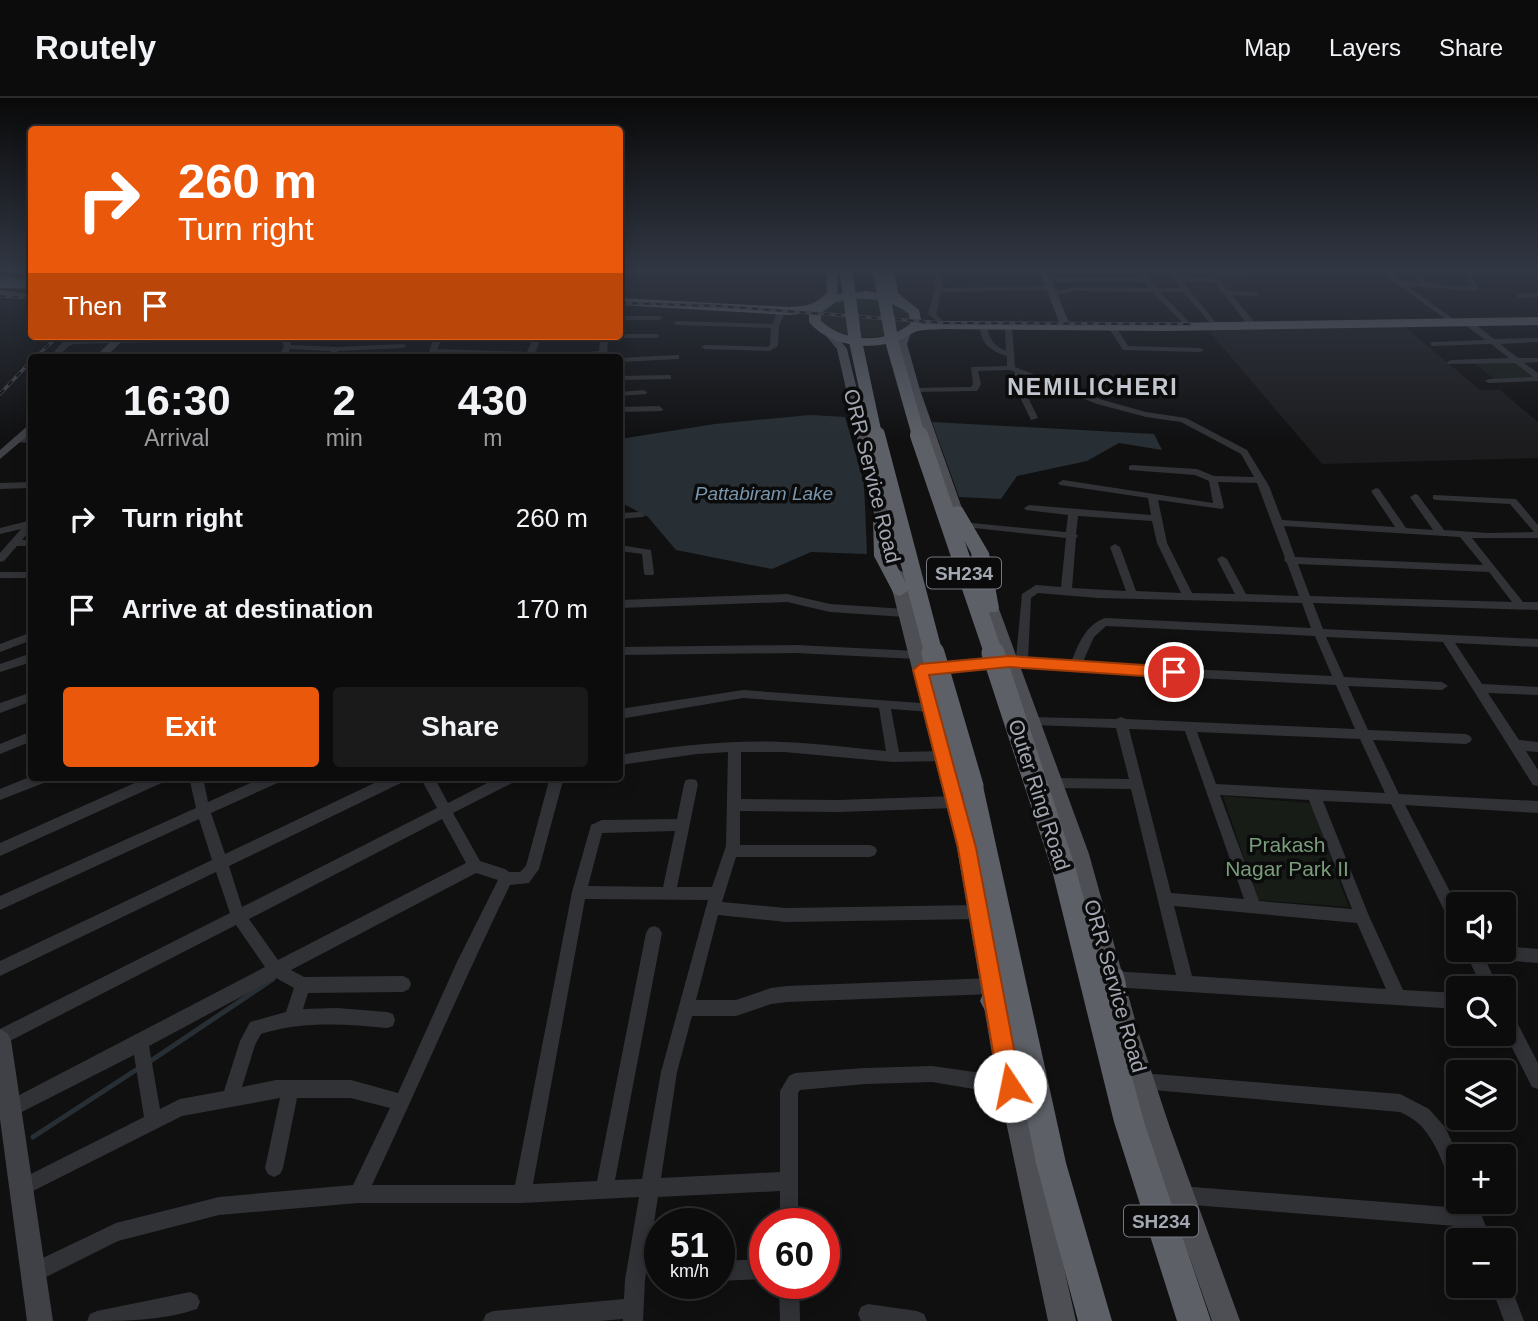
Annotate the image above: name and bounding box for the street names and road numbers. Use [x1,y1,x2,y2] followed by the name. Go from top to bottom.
[840,386,905,565] street label: ORR Service Road
[927,558,1001,588] road number: SH234
[1004,716,1075,873] street label: Outer Ring Road
[1080,897,1151,1075] street label: ORR Service Road
[1124,1205,1198,1236] road number: SH234

